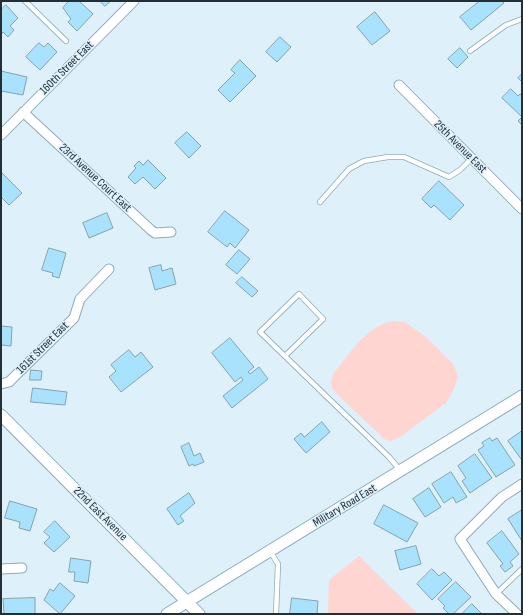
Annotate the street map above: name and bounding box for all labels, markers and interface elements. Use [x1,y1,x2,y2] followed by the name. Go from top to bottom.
[37,38,97,98] street label: 160th Street East
[430,117,490,177] street label: 25th Avenue East
[56,141,134,215] street label: 23rd Avenue Court East
[14,319,72,377] street label: 161st Street East
[311,481,379,531] street label: Military Road East
[70,484,130,544] street label: 22nd East Avenue

